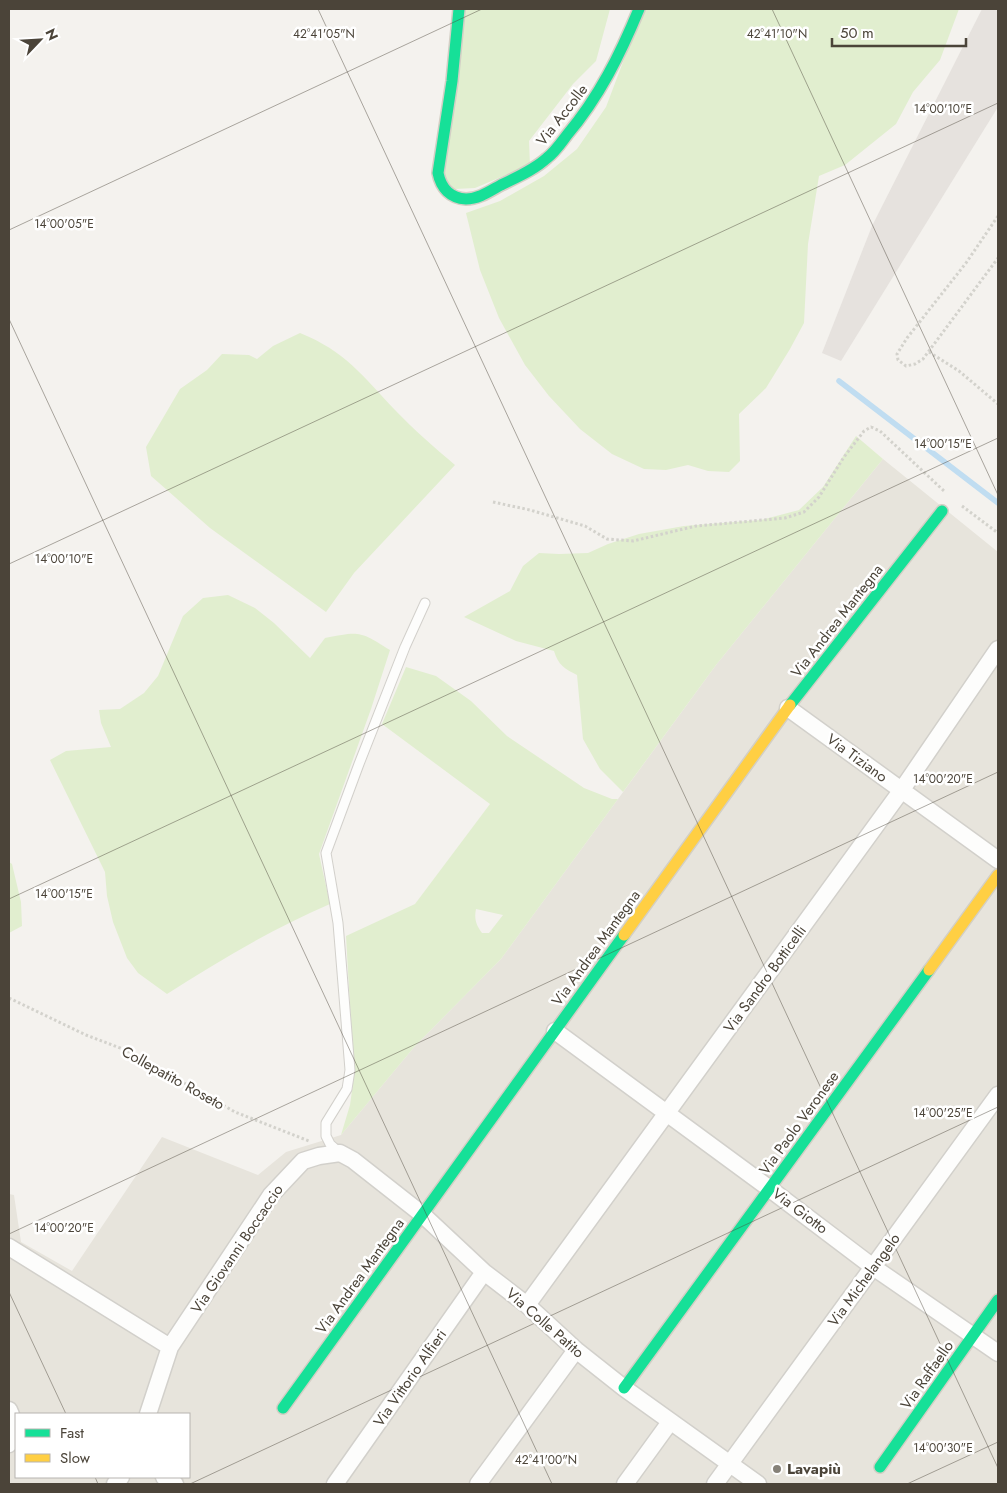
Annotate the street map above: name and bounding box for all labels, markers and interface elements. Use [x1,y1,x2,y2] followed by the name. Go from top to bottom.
[15,15,65,65] north arrow
[832,15,966,47] scale bar
[840,22,874,44] text: 50 m
[40,25,63,44] text: N
[293,25,355,43] text: 42°41'05"N
[747,25,807,43] text: 42°41'10"N
[531,79,593,150] street label: Via Accolle
[914,100,972,118] text: 14°00'10"E
[34,215,94,233] text: 14°00'05"E
[914,435,972,453] text: 14°00'15"E
[35,550,93,568] text: 14°00'10"E
[786,560,888,682] street label: Via Andrea Mantegna
[822,728,892,788] street label: Via Tiziano
[913,770,973,788] text: 14°00'20"E
[35,885,93,903] text: 14°00'15"E
[546,886,646,1010] street label: Via Andrea Mantegna
[718,921,812,1037] street label: Via Sandro Botticelli
[117,1041,229,1115] street label: Collepatito Roseto
[754,1066,844,1180] street label: Via Paolo Veronese
[913,1104,973,1122] text: 14°00'25"E
[186,1180,288,1318] street label: Via Giovanni Boccaccio
[768,1183,832,1239] street label: Via Giotto
[310,1214,410,1338] street label: Via Andrea Mantegna
[34,1219,94,1237] text: 14°00'20"E
[823,1229,905,1331] street label: Via Michelangelo
[501,1283,589,1363] street label: Via Colle Patito
[368,1325,452,1431] street label: Via Vittorio Alfieri
[895,1336,959,1414] street label: Via Raffaello
[15,1413,190,1478] legend
[60,1422,84,1444] text: Fast
[913,1439,973,1457] text: 14°00'30"E
[60,1447,91,1469] text: Slow
[515,1451,577,1469] text: 42°41'00"N
[787,1458,841,1480] place label: Lavapiù
[771,1463,783,1475] marker: Lavapiù

